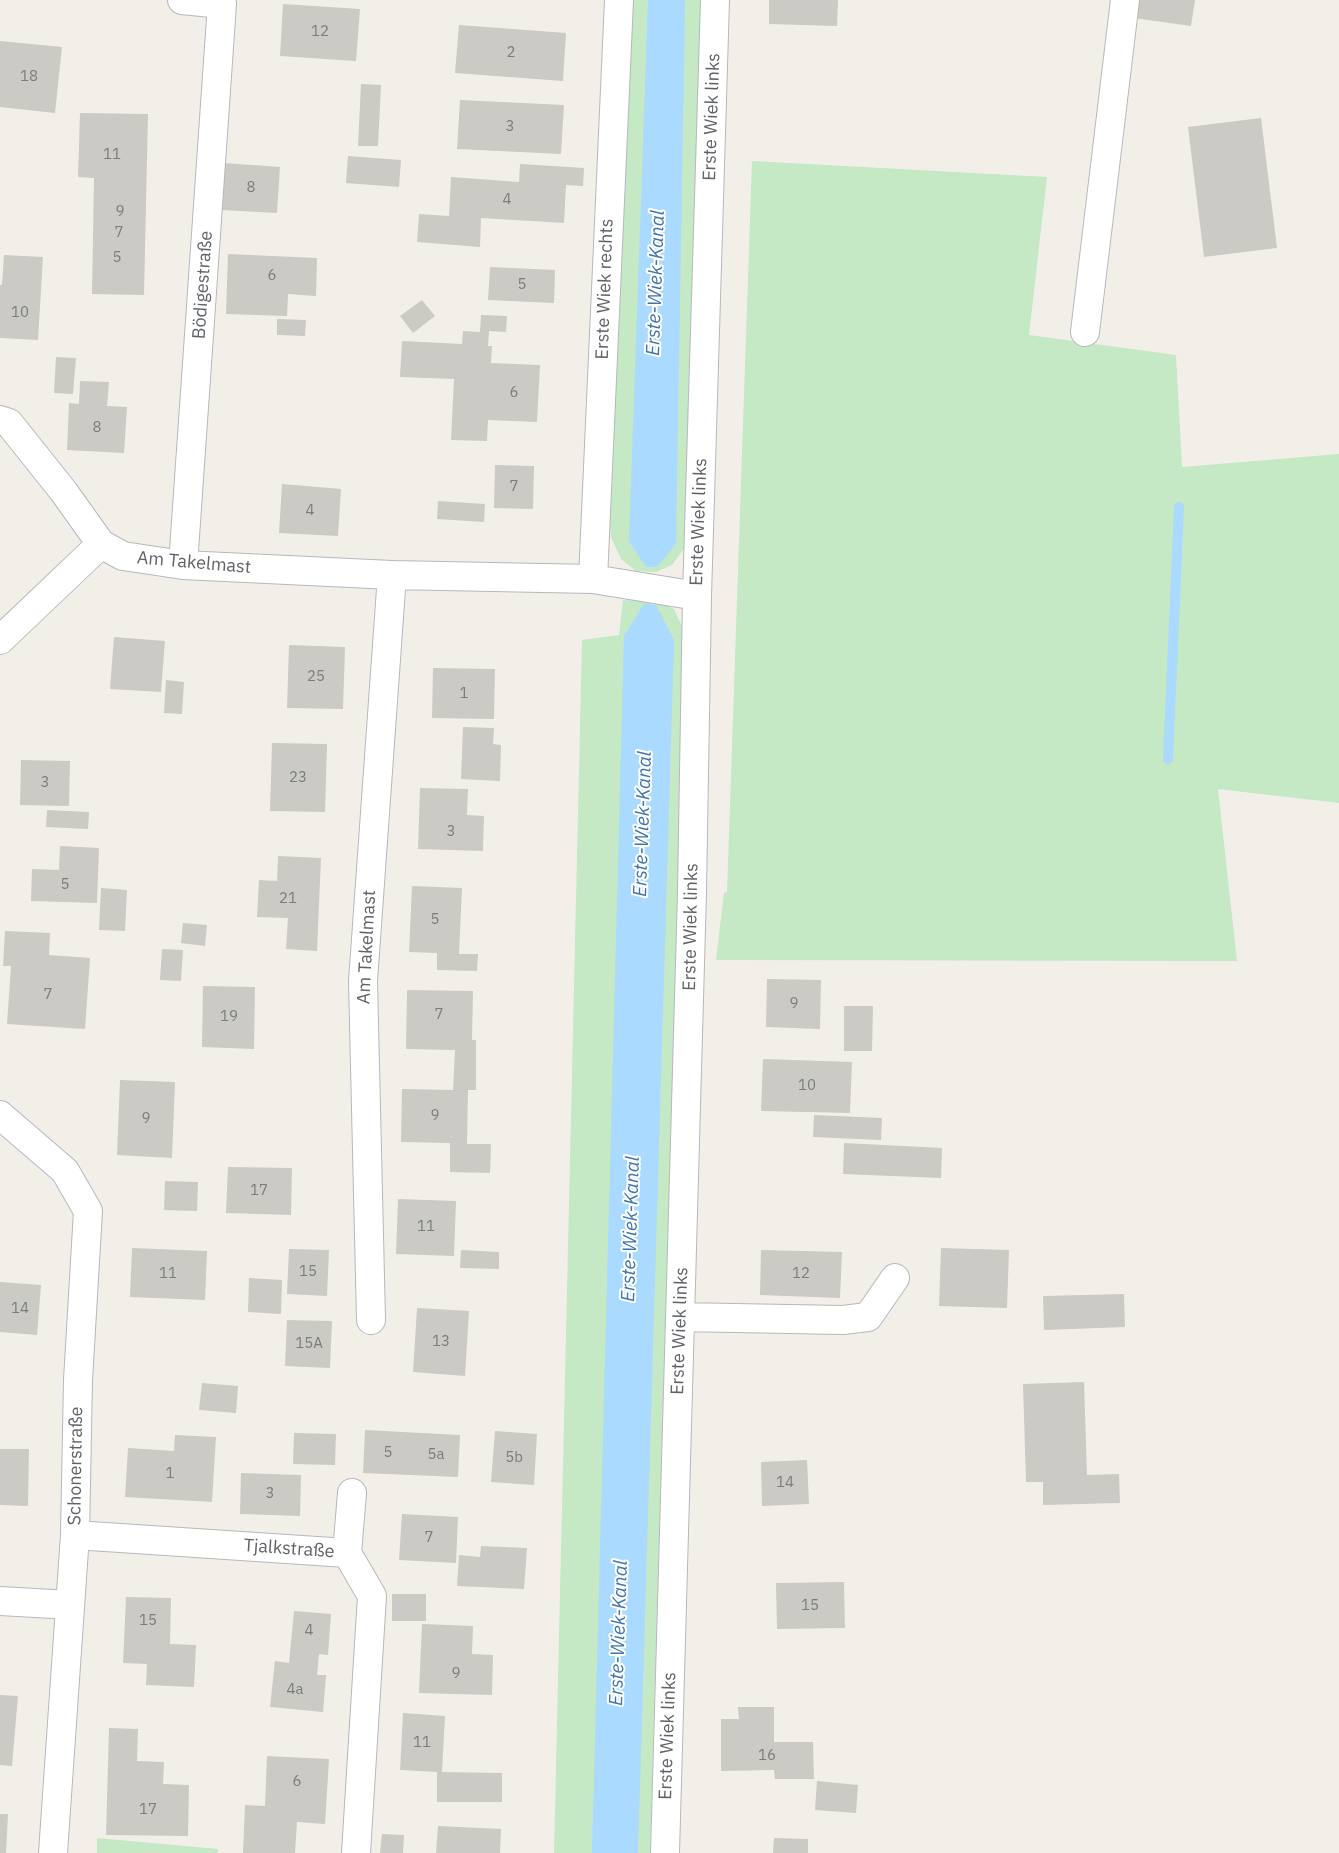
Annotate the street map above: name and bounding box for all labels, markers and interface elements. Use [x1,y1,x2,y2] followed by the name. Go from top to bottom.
[311,23,329,41] house number: 12
[507,44,515,62] house number: 2
[699,53,725,181] street label: Erste Wiek links
[20,68,38,86] house number: 18
[506,118,514,136] house number: 3
[103,146,121,164] house number: 11
[247,179,255,197] house number: 8
[503,191,511,209] house number: 4
[116,203,124,221] house number: 9
[642,210,670,356] water label: Erste-Wiek-Kanal
[592,218,618,360] street label: Erste Wiek rechts
[115,224,123,242] house number: 7
[188,230,218,340] street label: Bödigestraße
[113,249,121,267] house number: 5
[268,267,276,285] house number: 6
[518,276,526,294] house number: 5
[11,304,29,322] house number: 10
[510,384,518,402] house number: 6
[93,419,101,437] house number: 8
[686,458,712,586] street label: Erste Wiek links
[510,478,518,496] house number: 7
[306,502,314,520] house number: 4
[136,547,252,579] street label: Am Takelmast
[307,668,325,686] house number: 25
[460,685,468,703] house number: 1
[629,751,657,897] water label: Erste-Wiek-Kanal
[289,769,307,787] house number: 23
[41,774,49,792] house number: 3
[447,823,455,841] house number: 3
[679,863,703,991] street label: Erste Wiek links
[61,876,69,894] house number: 5
[353,889,381,1005] street label: Am Takelmast
[279,890,297,908] house number: 21
[431,911,439,929] house number: 5
[44,986,52,1004] house number: 7
[790,995,798,1013] house number: 9
[435,1006,443,1024] house number: 7
[220,1008,238,1026] house number: 19
[798,1077,816,1095] house number: 10
[431,1107,439,1125] house number: 9
[142,1110,150,1128] house number: 9
[617,1156,645,1302] water label: Erste-Wiek-Kanal
[250,1182,268,1200] house number: 17
[417,1218,435,1236] house number: 11
[299,1263,317,1281] house number: 15
[159,1265,177,1283] house number: 11
[792,1265,810,1283] house number: 12
[667,1267,693,1395] street label: Erste Wiek links
[11,1300,29,1318] house number: 14
[432,1333,450,1351] house number: 13
[295,1335,323,1353] house number: 15A
[64,1406,88,1526] street label: Schonerstraße
[384,1444,392,1462] house number: 5
[427,1446,445,1464] house number: 5a
[505,1449,523,1467] house number: 5b
[166,1465,174,1483] house number: 1
[776,1474,794,1492] house number: 14
[266,1485,274,1503] house number: 3
[425,1529,433,1547] house number: 7
[243,1535,335,1563] street label: Tjalkstraße
[605,1560,633,1706] water label: Erste-Wiek-Kanal
[801,1597,819,1615] house number: 15
[139,1612,157,1630] house number: 15
[305,1622,313,1640] house number: 4
[452,1665,460,1683] house number: 9
[655,1672,681,1800] street label: Erste Wiek links
[286,1681,304,1699] house number: 4a
[413,1734,431,1752] house number: 11
[758,1747,776,1765] house number: 16
[293,1773,301,1791] house number: 6
[139,1801,157,1819] house number: 17

